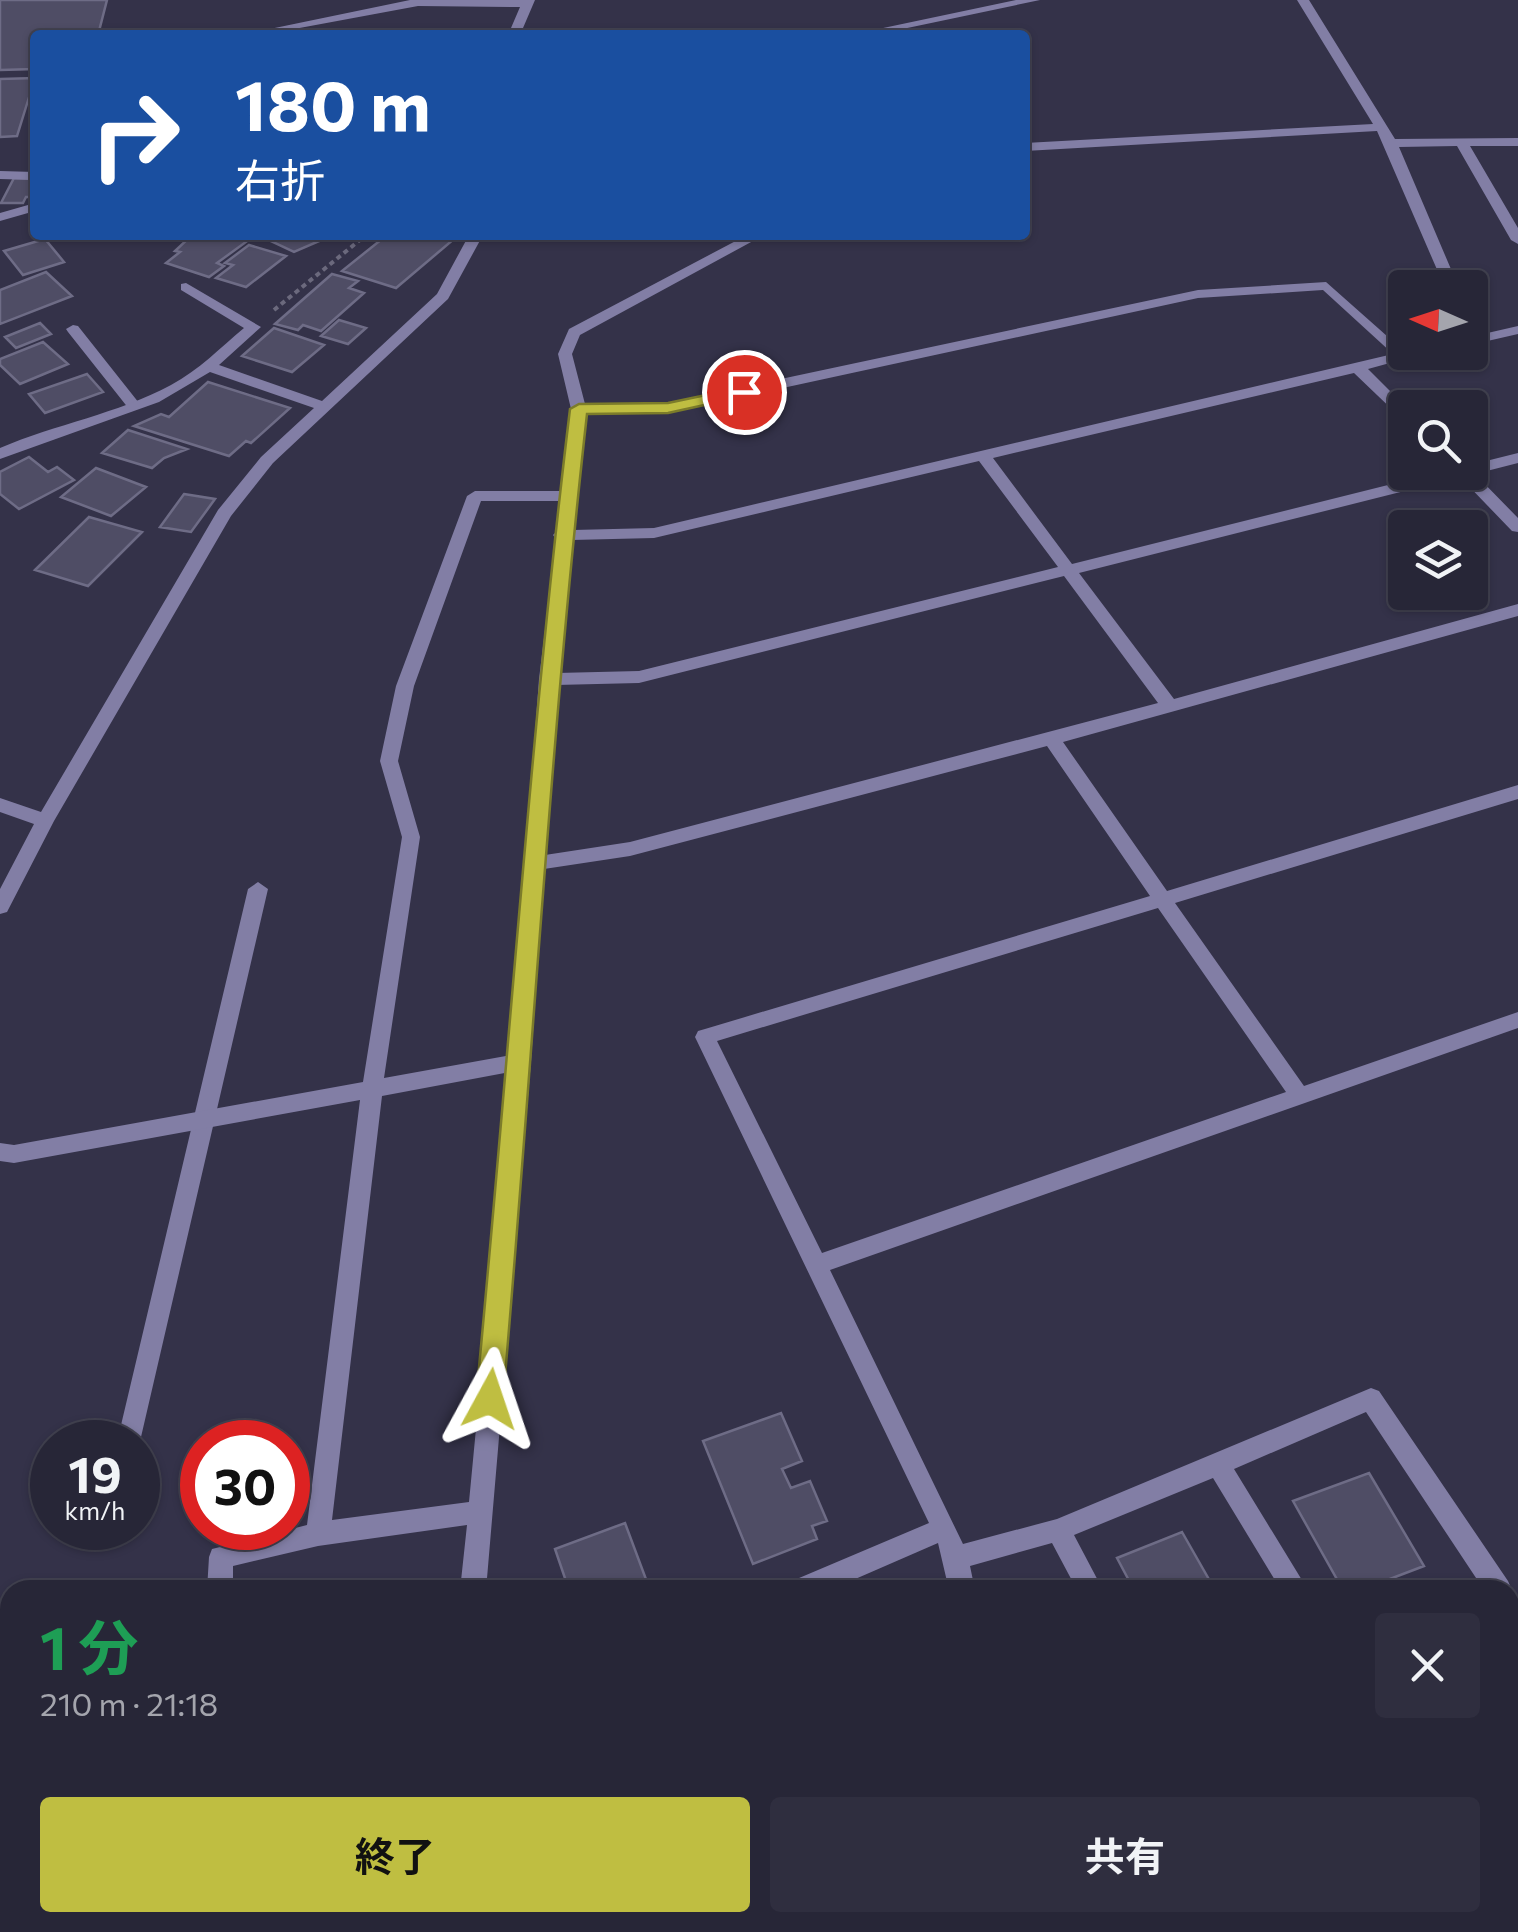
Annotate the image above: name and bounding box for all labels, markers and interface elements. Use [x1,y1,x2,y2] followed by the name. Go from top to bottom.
[235,60,431,145] text: 180 m
[70,70,200,200] icon: right
[235,151,325,206] text: 右折
[1388,270,1488,370] north arrow
[1388,270,1488,610] map controls
[702,350,787,435] pin
[717,365,772,420] icon: arrive
[1388,390,1488,490] button: search
[1388,510,1488,610] button: layers
[438,1347,542,1451] position arrow
[180,1420,310,1550] speed limit sign: 30
[68,1442,122,1503] text: 19
[65,1495,125,1525] text: km/h
[40,1609,139,1682] text: 1 分
[1375,1613,1480,1718] button: close
[40,1683,218,1723] text: 210 m · 21:18
[40,1797,750,1912] button: 終了
[770,1797,1480,1912] button: 共有

